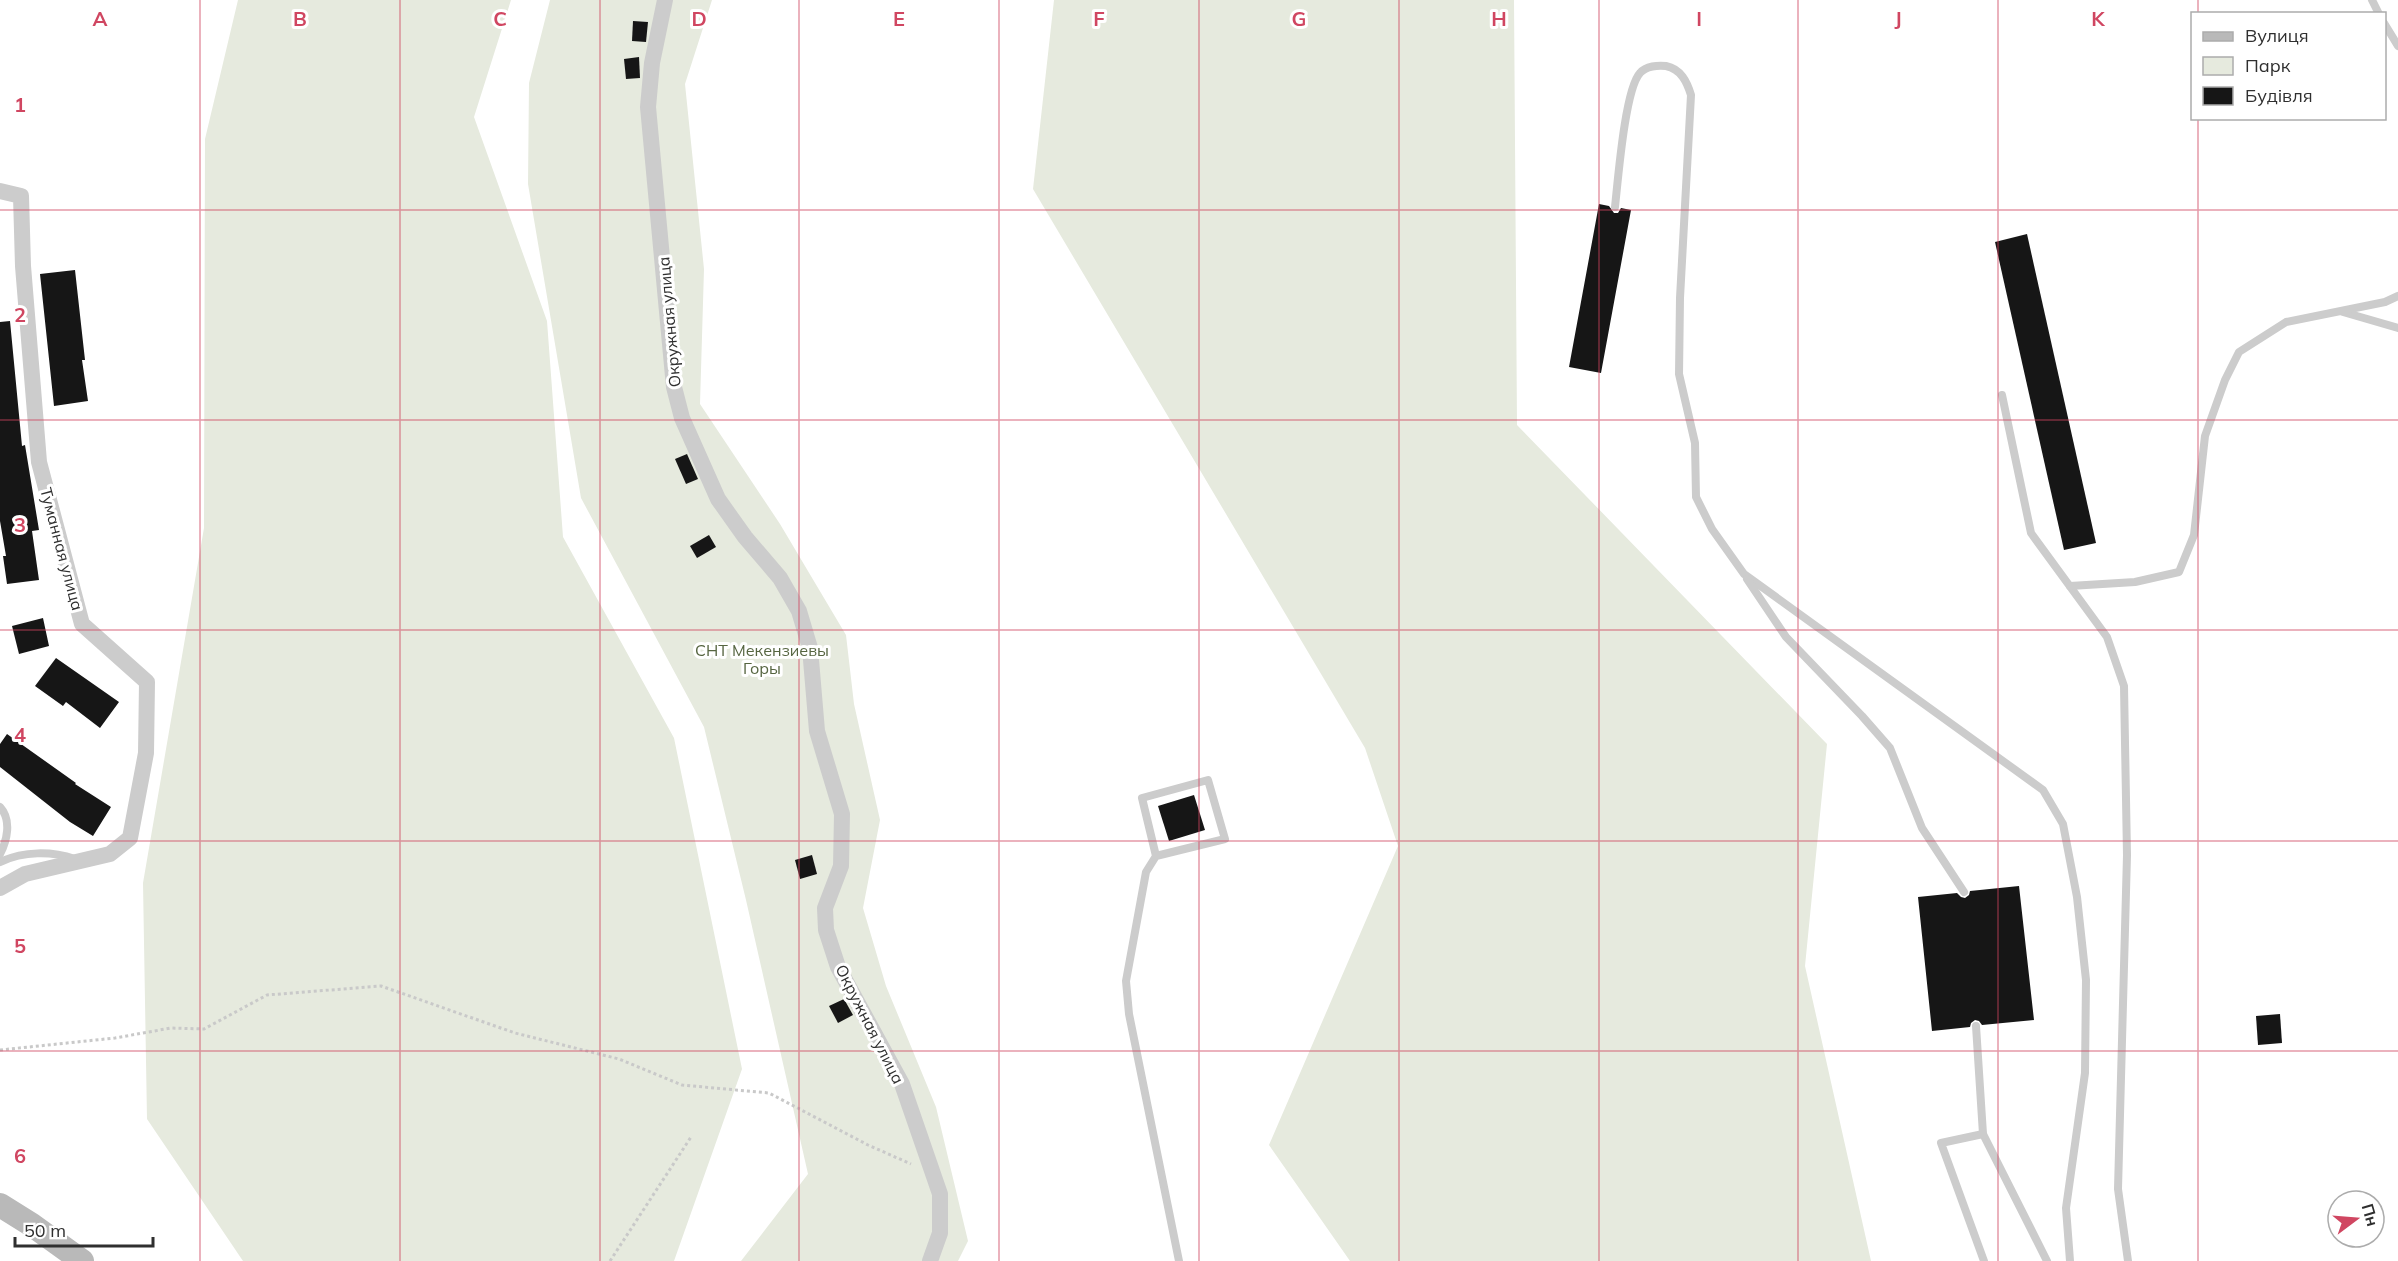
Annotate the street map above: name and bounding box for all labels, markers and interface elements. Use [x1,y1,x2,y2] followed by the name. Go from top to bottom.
[93,6,108,31] text: A
[293,6,307,31] text: B
[493,6,507,31] text: C
[691,6,707,31] text: D
[893,6,905,31] text: E
[1093,6,1105,31] text: F
[1292,6,1306,31] text: G
[1491,6,1507,31] text: H
[1696,6,1702,31] text: I
[1894,6,1902,31] text: J
[2091,6,2105,31] text: K
[2191,12,2386,120] legend
[2245,24,2309,47] text: Вулиця
[2245,54,2291,77] text: Парк
[2245,84,2313,107] text: Будівля
[14,92,26,117] text: 1
[653,256,685,388] street label: Окружная улица
[14,302,26,327] text: 2
[36,485,88,613] street label: Туманная улица
[14,512,26,537] text: 3
[695,640,829,678] park label: СНТ Мекензиевы Горы
[14,722,26,747] text: 4
[14,933,26,958] text: 5
[831,961,909,1087] street label: Окружная улица
[14,1143,26,1168] text: 6
[2326,1189,2386,1249] north arrow
[2358,1201,2383,1228] text: Пн
[15,1210,153,1248] scale bar
[24,1219,66,1242] text: 50 m

